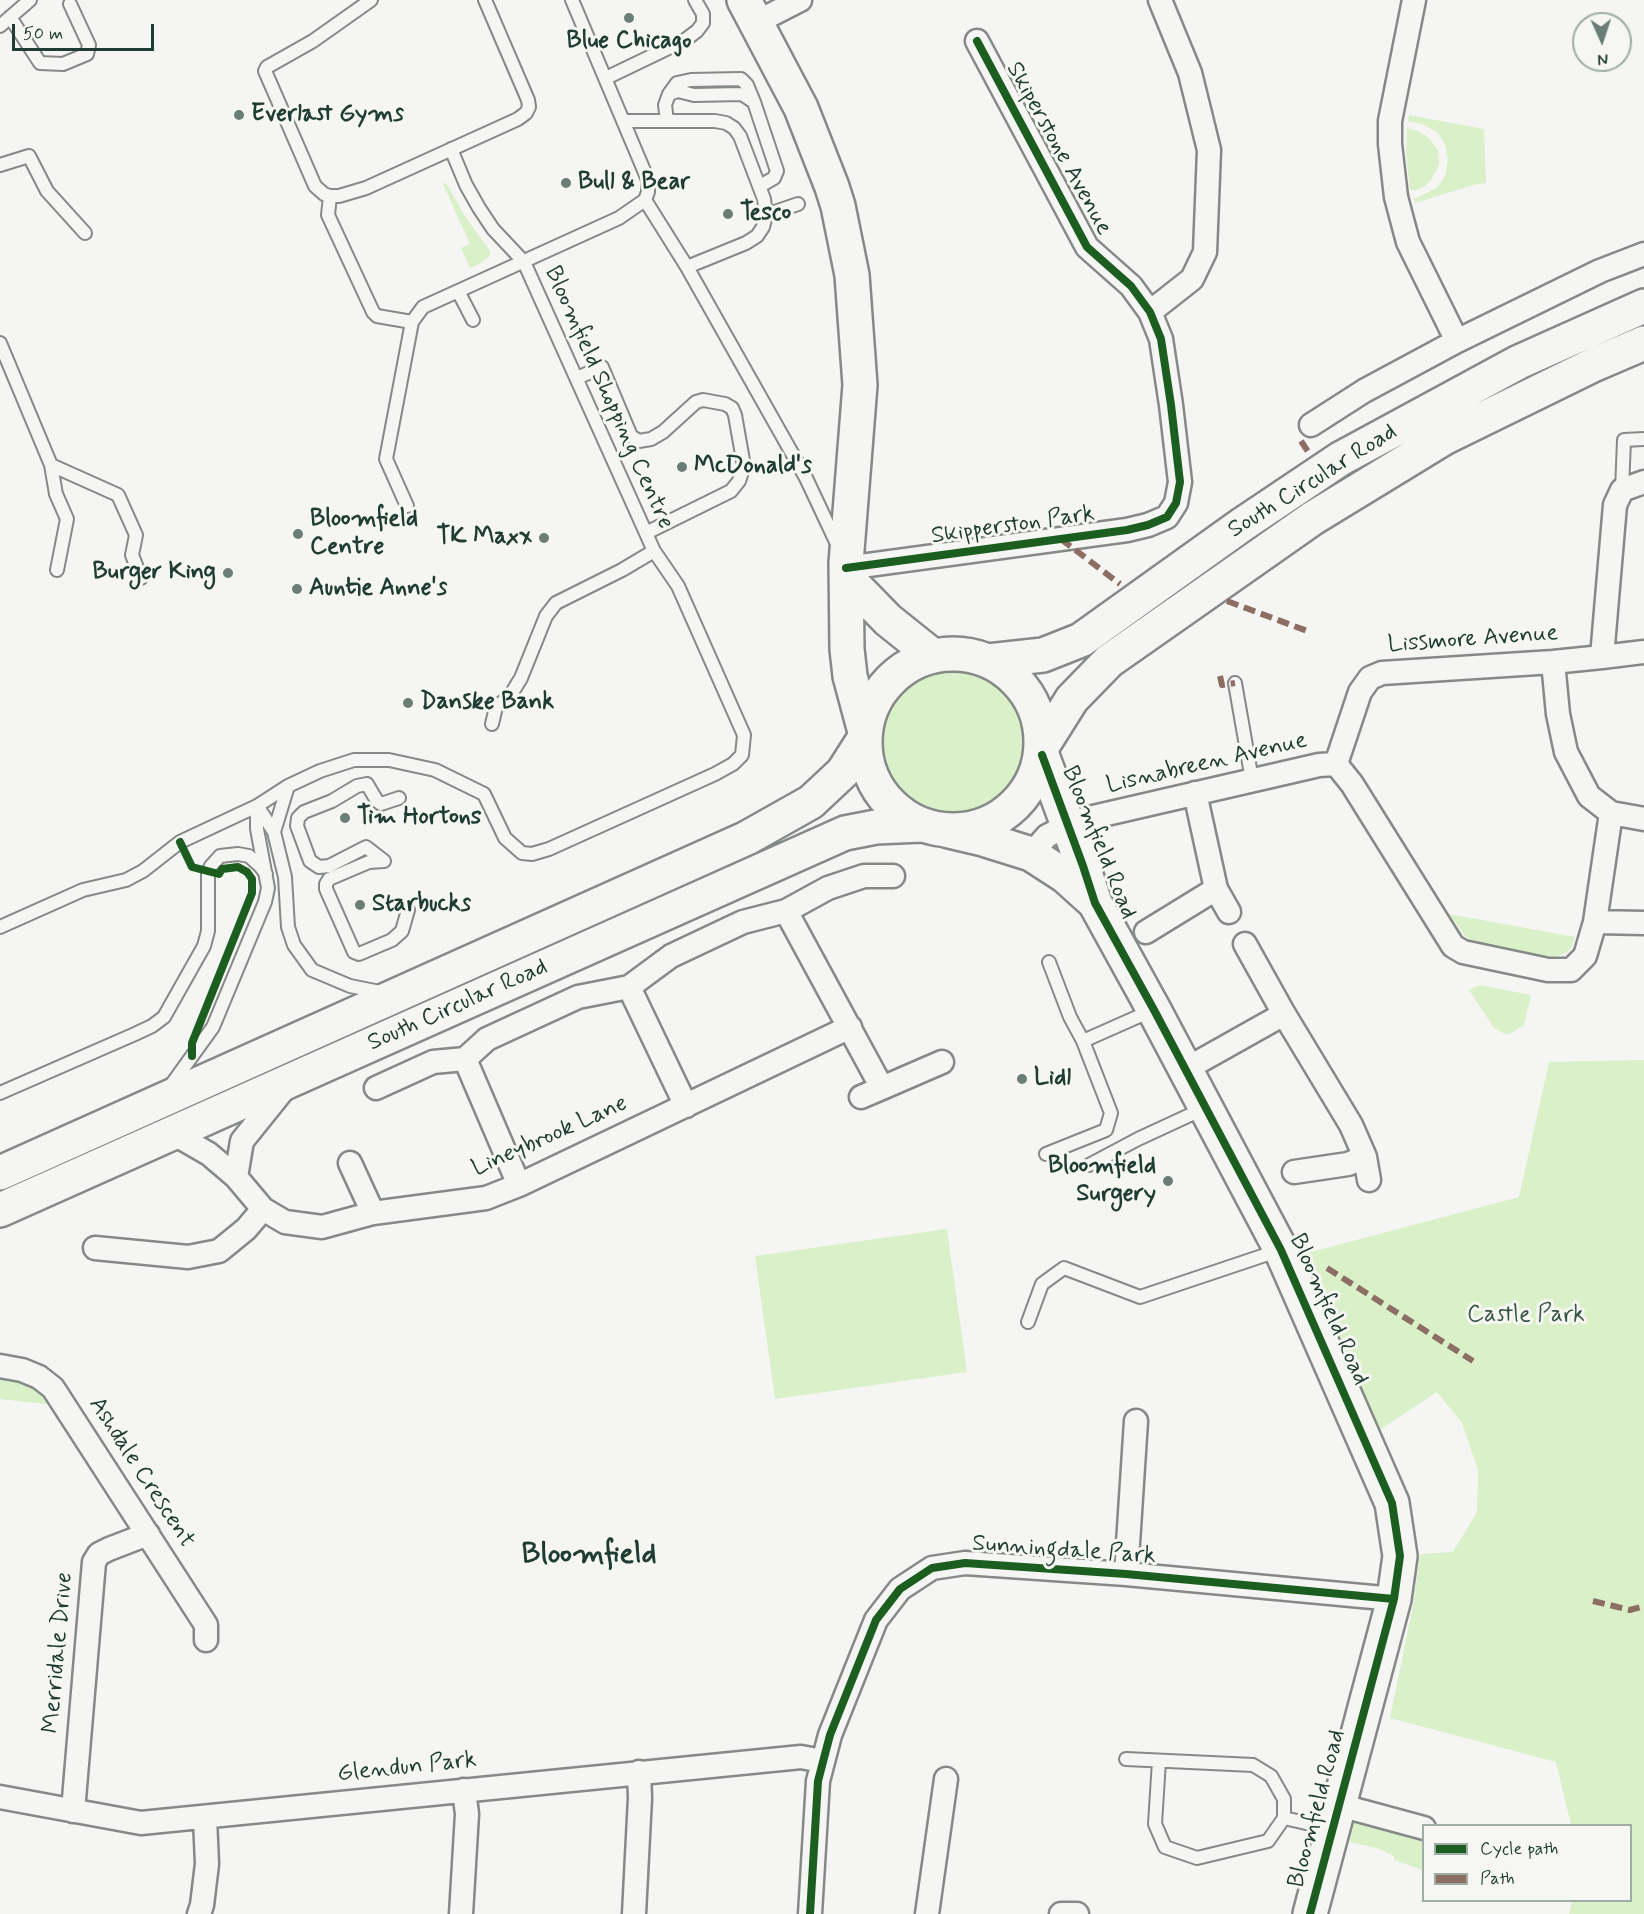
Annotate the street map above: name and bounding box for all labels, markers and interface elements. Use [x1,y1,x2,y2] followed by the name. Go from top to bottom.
[622,11,636,25] marker: Blue Chicago
[15,12,158,50] scale bar
[1572,12,1632,72] north arrow
[23,22,63,46] text: 50 m
[566,28,692,56] place label: Blue Chicago
[1597,48,1609,69] text: N
[999,57,1117,241] street label: Skiperstone Avenue
[251,101,404,129] place label: Everlast Gyms
[232,108,246,122] marker: Everlast Gyms
[578,169,690,197] place label: Bull & Bear
[559,176,573,190] marker: Bull & Bear
[740,200,791,228] place label: Tesco
[721,207,735,221] marker: Tesco
[537,262,679,534] street label: Bloomfield Shopping Centre
[1223,418,1403,546] street label: South Circular Road
[694,453,812,481] place label: McDonald's
[675,460,689,474] marker: McDonald's
[930,500,1096,552] street label: Skipperston Park
[310,506,418,562] place label: Bloomfield Centre
[437,524,532,552] place label: TK Maxx
[291,527,305,541] marker: Bloomfield Centre
[537,531,551,545] marker: TK Maxx
[92,559,216,587] place label: Burger King
[221,566,235,580] marker: Burger King
[309,575,447,603] place label: Auntie Anne's
[290,582,304,596] marker: Auntie Anne's
[1387,620,1559,660] street label: Lissmore Avenue
[420,689,554,717] place label: Danske Bank
[401,696,415,710] marker: Danske Bank
[1104,727,1310,801] street label: Lisnabreen Avenue
[1054,762,1142,924] street label: Bloomfield Road
[357,804,481,832] place label: Tim Hortons
[338,811,352,825] marker: Tim Hortons
[372,891,471,919] place label: Starbucks
[353,898,367,912] marker: Starbucks
[364,953,552,1059] street label: South Circular Road
[1034,1065,1071,1093] place label: Lidl
[1015,1072,1029,1086] marker: Lidl
[468,1090,632,1184] street label: Lineybrook Lane
[1048,1153,1156,1209] place label: Bloomfield Surgery
[1161,1174,1175,1188] marker: Bloomfield Surgery
[1282,1230,1374,1390] street label: Bloomfield Road
[1467,1302,1585,1330] park label: Castle Park
[82,1392,200,1554] street label: Ashdale Crescent
[971,1530,1157,1572] street label: Sunningdale Park
[521,1538,657,1574] district label: Bloomfield
[38,1571,80,1735] street label: Merridale Drive
[1283,1727,1353,1891] street label: Bloomfield Road
[336,1746,478,1790] street label: Glendun Park
[1422,1824,1632,1902] legend
[1480,1837,1558,1861] text: Cycle path
[1480,1867,1515,1891] text: Path

